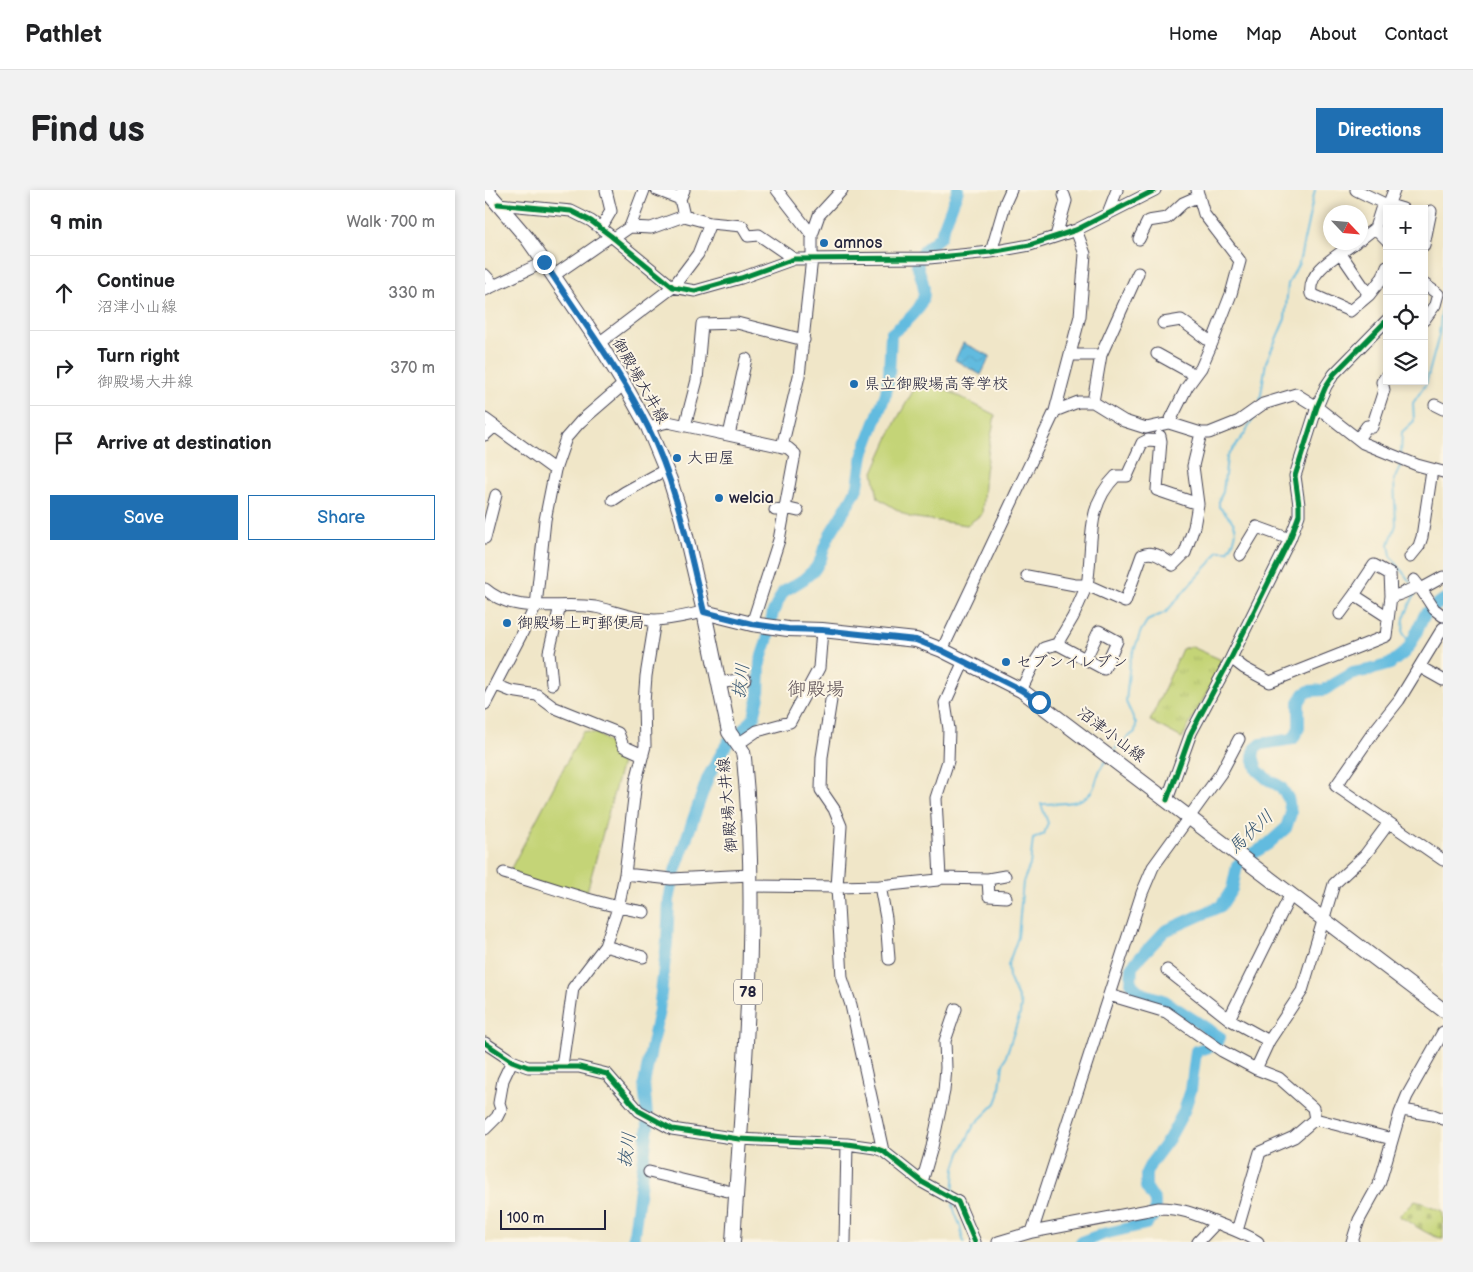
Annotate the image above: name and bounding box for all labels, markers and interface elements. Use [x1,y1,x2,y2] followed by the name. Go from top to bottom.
[25,20,102,49] text: Pathlet
[1169,24,1218,45] text: Home
[1246,24,1282,45] text: Map
[1310,24,1357,45] text: About
[1385,24,1448,45] text: Contact
[1316,108,1443,153] button: Directions
[30,109,145,152] text: Find us
[1323,205,1368,250] north arrow
[1383,205,1428,385] map controls
[1383,205,1428,250] button: +
[50,210,103,235] text: 9 min
[347,213,435,232] text: Walk · 700 m
[834,234,882,253] place label: amnos
[818,237,830,249] marker: amnos
[1383,250,1428,295] button: −
[533,251,556,274] route end
[97,270,175,293] text: Continue
[50,279,78,307] icon: ahead
[388,284,435,303] text: 330 m
[1383,295,1428,340] button: locate
[97,298,177,317] text: 沼津小山線
[608,335,672,427] street label: 御殿場大井線
[1383,340,1428,385] button: layers
[97,345,180,368] text: Turn right
[50,354,78,382] icon: right
[390,359,435,378] text: 370 m
[97,373,193,392] text: 御殿場大井線
[864,375,1008,394] place label: 県立御殿場高等学校
[848,378,860,390] marker: 県立御殿場高等学校
[50,429,78,457] icon: arrive
[97,432,272,455] text: Arrive at destination
[687,449,735,468] place label: 大田屋
[671,452,683,464] marker: 大田屋
[729,489,774,508] place label: welcia
[713,492,725,504] marker: welcia
[50,495,238,540] button: Save
[248,495,435,540] button: Share
[517,614,645,633] place label: 御殿場上町郵便局
[501,617,513,629] marker: 御殿場上町郵便局
[1016,653,1128,672] place label: セブンイレブン
[1000,656,1012,668] marker: セブンイレブン
[728,662,754,700] water label: 抜川
[787,678,845,701] district label: 御殿場
[1028,691,1051,714] route start
[1073,703,1149,767] street label: 沼津小山線
[714,756,742,854] street label: 御殿場大井線
[1224,806,1278,858] water label: 馬伏川
[734,980,762,1004] road number: 78
[614,1131,640,1169] water label: 抜川
[500,1207,606,1230] scale bar
[507,1210,544,1227] text: 100 m

